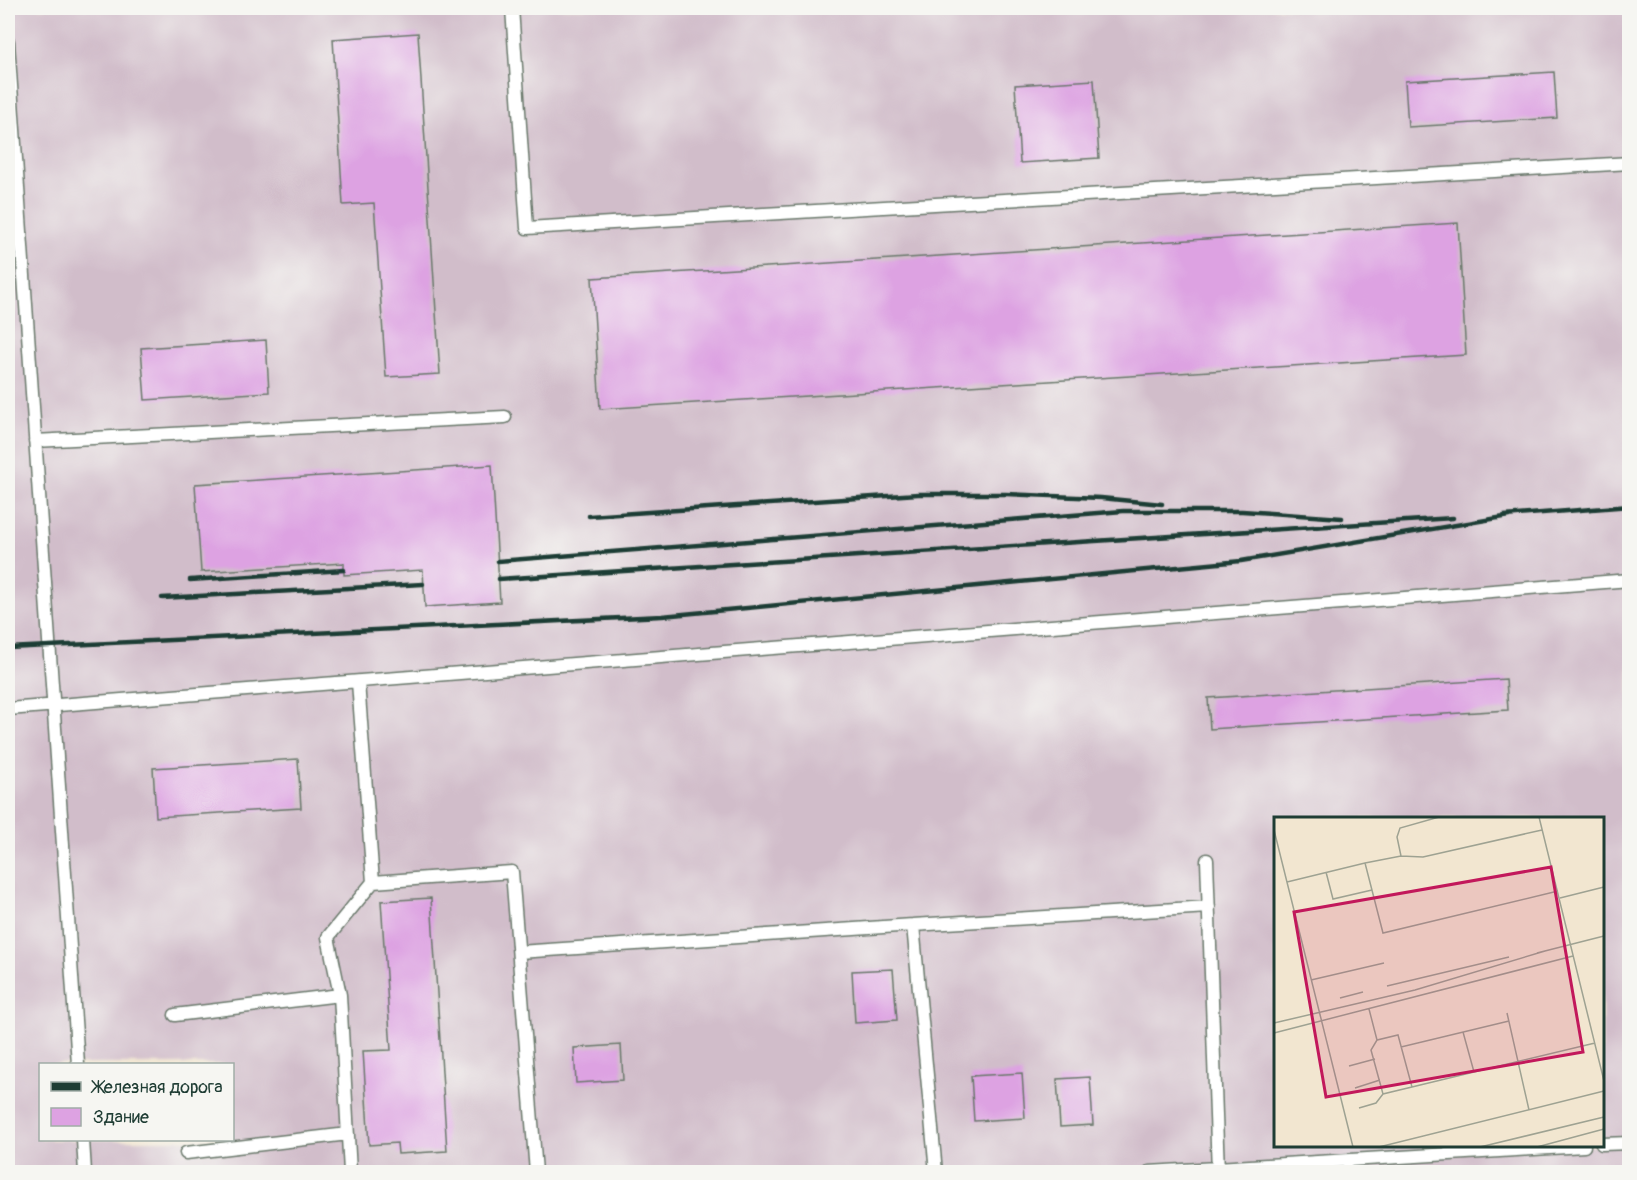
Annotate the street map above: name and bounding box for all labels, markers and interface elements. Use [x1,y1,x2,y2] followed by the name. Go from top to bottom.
[1274,817,1604,1147] inset map
[39,1063,234,1141] legend
[90,1076,223,1099] text: Железная дорога
[93,1106,149,1129] text: Здание

